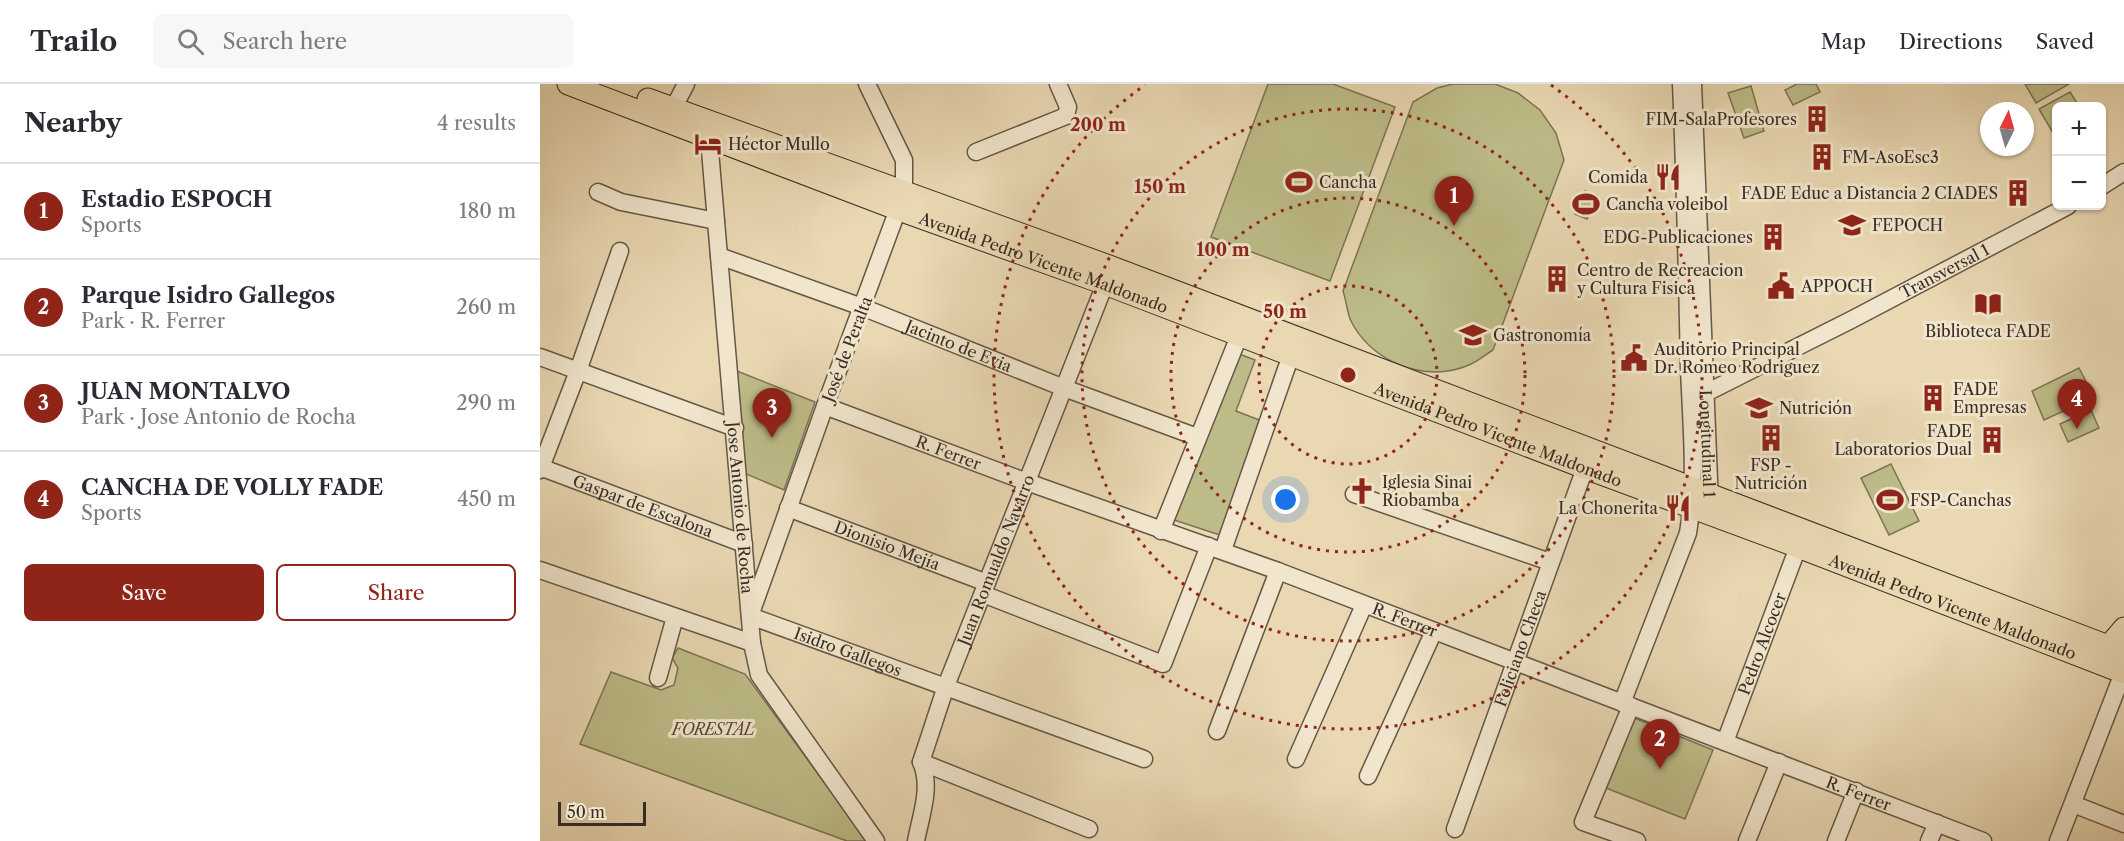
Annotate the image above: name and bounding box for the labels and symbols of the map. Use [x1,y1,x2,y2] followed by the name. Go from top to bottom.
[1980,102,2034,156] north arrow
[1802,104,1832,134] building icon: FIM-SalaProfesores
[1646,109,1797,129] place label: FIM-SalaProfesores
[1070,114,1126,136] text: 200 m
[693,129,723,159] hotel icon: Héctor Mullo
[728,134,830,154] place label: Héctor Mullo
[1807,142,1837,172] building icon: FM-AsoEsc3
[1842,147,1939,167] place label: FM-AsoEsc3
[1653,162,1683,192] restaurant icon: Comida
[1284,167,1314,197] sports icon: Cancha
[1588,167,1649,187] place label: Comida
[1319,172,1377,192] place label: Cancha
[1134,176,1186,198] text: 150 m
[1434,176,1474,226] pin: 1
[2003,178,2033,208] building icon: FADE Educ a Distancia 2 CIADES
[1741,183,1998,203] place label: FADE Educ a Distancia 2 CIADES
[1571,189,1601,219] sports icon: Cancha voleibol
[1606,194,1728,214] place label: Cancha voleibol
[915,208,1171,317] street label: Avenida Pedro Vicente Maldonado
[1837,210,1867,240] school or university icon: FEPOCH
[1872,215,1943,235] place label: FEPOCH
[1758,222,1788,252] building icon: EDG-Publicaciones
[1603,227,1753,247] place label: EDG-Publicaciones
[1196,239,1250,261] text: 100 m
[1896,239,1993,303] street label: Transversal 1
[1576,260,1744,298] place label: Centro de Recreacion y Cultura Fisica
[1542,264,1572,294] building icon: Centro de Recreacion y Cultura Fisica
[1766,271,1796,301] public building icon: APPOCH
[1800,276,1873,296] place label: APPOCH
[1973,289,2003,319] library icon: Biblioteca FADE
[817,293,877,407] street label: José de Peralta
[1263,301,1307,323] text: 50 m
[900,314,1015,376] street label: Jacinto de Evia
[1458,320,1488,350] school or university icon: Gastronomía
[1925,321,2051,341] place label: Biblioteca FADE
[1493,325,1592,345] place label: Gastronomía
[1653,339,1819,377] place label: Auditorio Principal Dr. Romeo Rodriguez
[1619,343,1649,373] public building icon: Auditorio Principal Dr. Romeo Rodriguez
[1338,365,1358,385] centre of rings
[1370,378,1625,491] street label: Avenida Pedro Vicente Maldonado
[1953,379,2027,417] place label: FADE Empresas
[2058,380,2096,429] pin: 4
[1918,383,1948,413] building icon: FADE Empresas
[752,388,792,438] pin: 3
[1695,389,1720,498] street label: Longitudinal 1
[1744,393,1774,423] school or university icon: Nutrición
[1779,398,1852,418] place label: Nutrición
[723,418,758,595] street label: Jose Antonio de Rocha
[1834,421,1972,459] place label: FADE Laboratorios Dual
[1756,423,1786,453] building icon: FSP - Nutrición
[1977,425,2007,455] building icon: FADE Laboratorios Dual
[913,431,984,474] street label: R. Ferrer
[1734,455,1808,493] place label: FSP - Nutrición
[570,470,716,542] street label: Gaspar de Escalona
[952,472,1039,651] street label: Juan Romualdo Navarro
[1382,472,1472,510] place label: Iglesia Sinai Riobamba
[1347,476,1377,506] church icon: Iglesia Sinai Riobamba
[1271,485,1300,514] your location
[1875,485,1905,515] sports icon: FSP-Canchas
[1910,490,2012,510] place label: FSP-Canchas
[1663,493,1693,523] restaurant icon: La Chonerita
[1558,498,1659,518] place label: La Chonerita
[832,516,943,575] street label: Dionisio Mejía
[1825,550,2079,664] street label: Avenida Pedro Vicente Maldonado
[1490,587,1550,709] street label: Feliciano Checa
[1734,589,1790,698] street label: Pedro Alcocer
[1370,598,1440,641] street label: R. Ferrer
[791,623,905,680] street label: Isidro Gallegos
[670,719,755,739] park label: FORESTAL
[1640,720,1680,769] pin: 2
[1823,772,1894,815] street label: R. Ferrer
[558,799,646,826] scale bar

